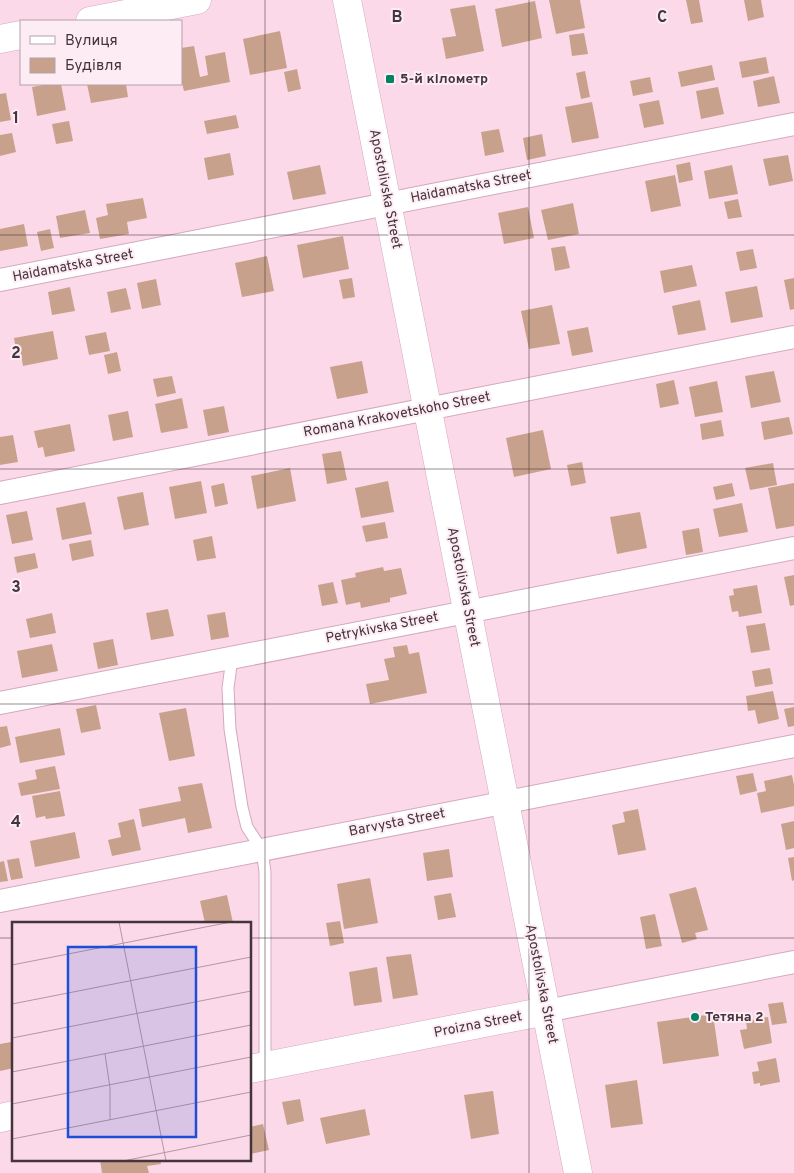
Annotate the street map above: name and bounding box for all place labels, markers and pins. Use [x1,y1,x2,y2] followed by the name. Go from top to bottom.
[400,71,488,88] place label: 5-й кілометр
[384,73,396,85] marker: 5-й кілометр
[705,1009,764,1026] place label: Тетяна 2
[689,1011,701,1023] marker: Тетяна 2

